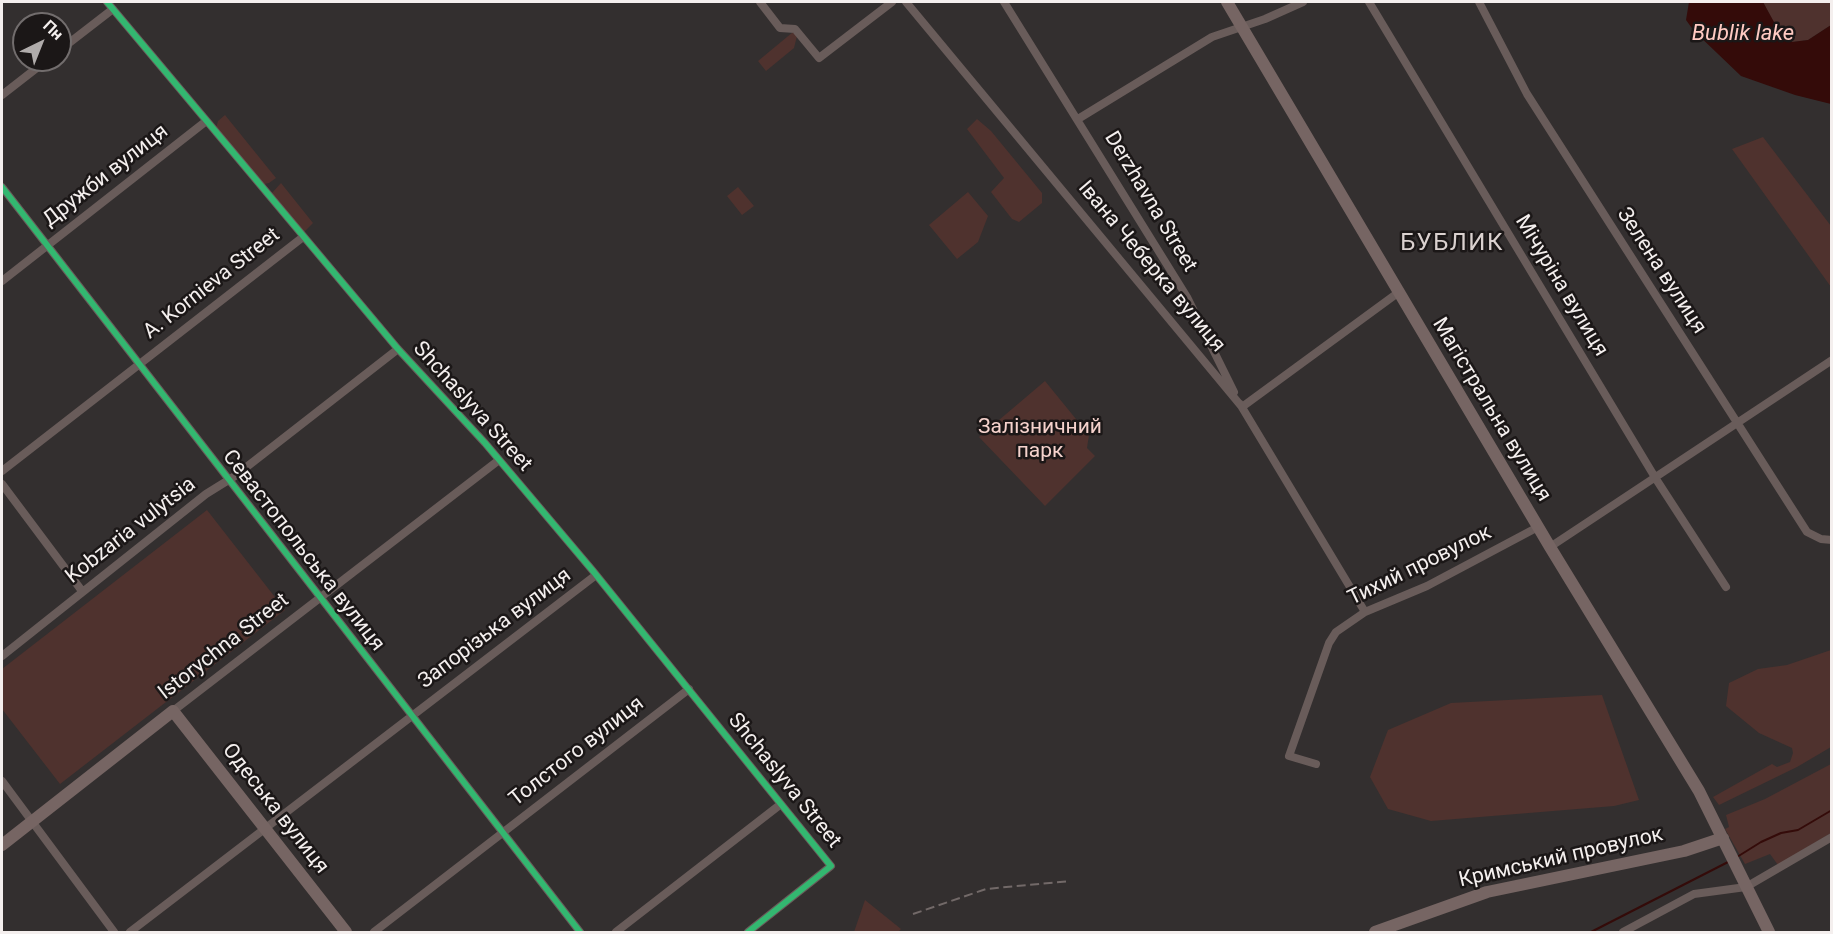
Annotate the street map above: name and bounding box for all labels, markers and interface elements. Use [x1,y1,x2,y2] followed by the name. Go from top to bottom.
[12,12,72,72] north arrow
[39,16,67,44] text: Пн
[1692,21,1794,47] water label: Bublik lake
[38,119,174,233] street label: Дружби вулиця
[1098,127,1202,277] street label: Derzhavna Street
[1072,176,1230,358] street label: Івана Чеберка вулиця
[1611,203,1711,339] street label: Зелена вулиця
[1509,211,1613,361] street label: Мічуріна вулиця
[139,223,285,345] street label: A. Kornieva Street
[1400,230,1504,258] district label: БУБЛИК
[1426,313,1556,507] street label: Магістральна вулиця
[407,337,537,477] street label: Shchaslyva Street
[978,415,1102,465] park label: Залізничний парк
[217,445,389,657] street label: Севастопольська вулиця
[61,472,201,590] street label: Kobzaria vulytsia
[1344,520,1496,612] street label: Тихий провулок
[414,563,576,695] street label: Запорізька вулиця
[154,588,294,706] street label: Istorychna Street
[505,692,649,812] street label: Толстого вулиця
[722,709,846,853] street label: Shchaslyva Street
[216,739,334,879] street label: Одеська вулиця
[1456,822,1666,894] street label: Кримський провулок

